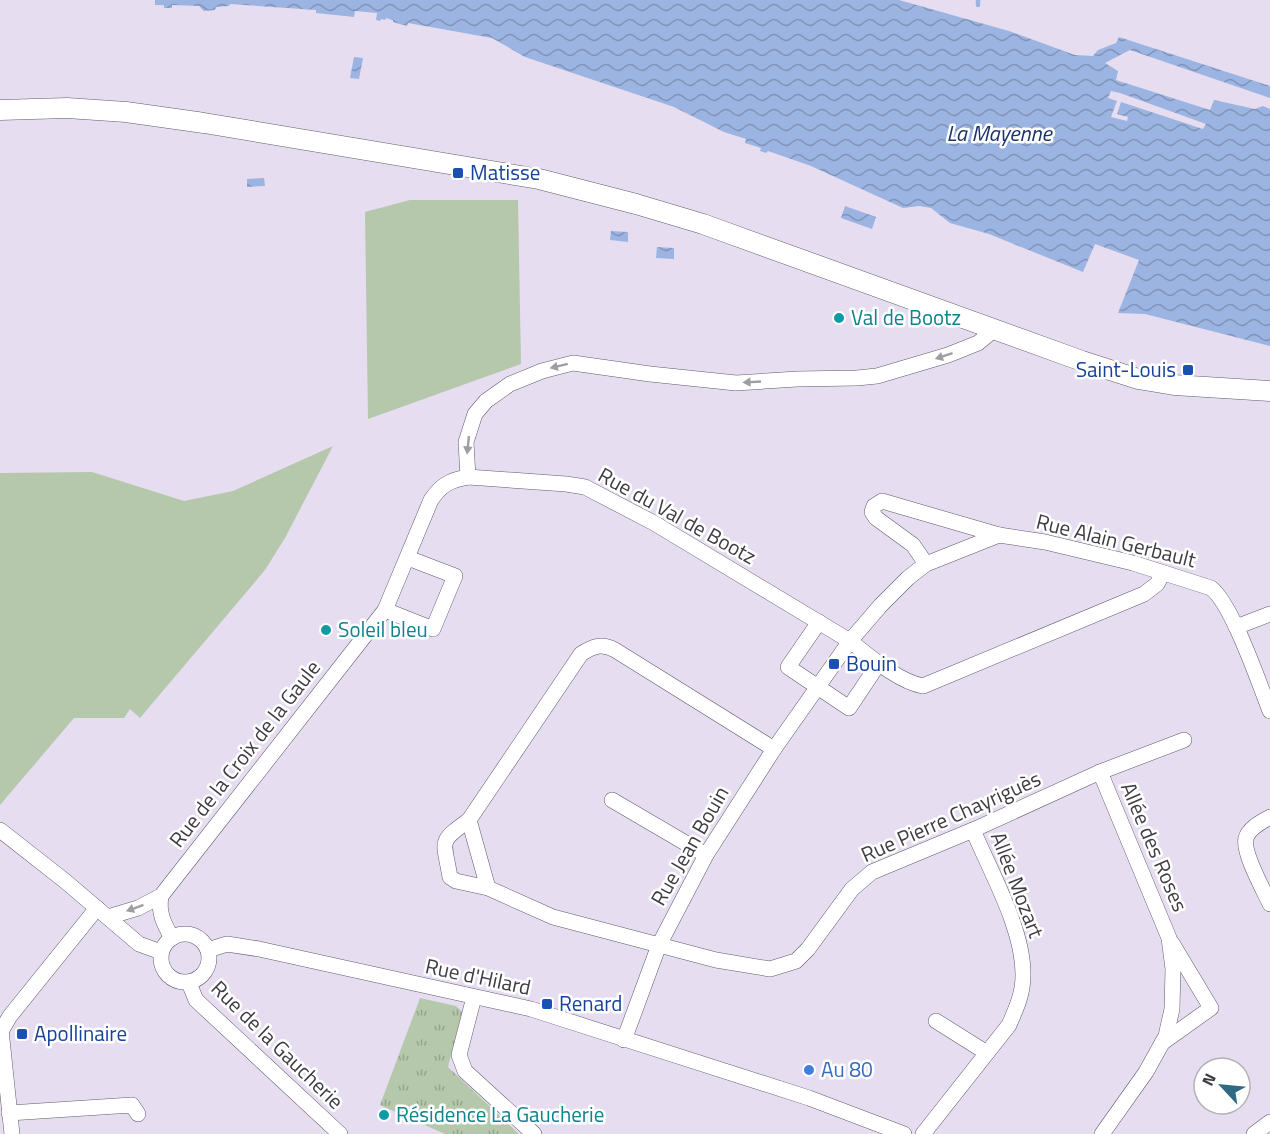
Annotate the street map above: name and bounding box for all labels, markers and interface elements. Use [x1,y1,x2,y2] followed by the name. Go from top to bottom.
[946,116,1053,150] water label: La Mayenne
[470,156,540,188] place label: Matisse
[451,166,465,180] marker: Matisse
[851,301,961,333] place label: Val de Bootz
[832,311,846,325] marker: Val de Bootz
[935,351,953,361] one-way arrow
[1076,353,1176,385] place label: Saint-Louis
[550,362,568,372] one-way arrow
[1181,363,1195,377] marker: Saint-Louis
[743,378,762,387] one-way arrow
[463,435,473,454] one-way arrow
[593,458,762,572] street label: Rue du Val de Bootz
[1033,505,1200,575] street label: Rue Alain Gerbault
[338,613,428,645] place label: Soleil bleu
[319,623,333,637] marker: Soleil bleu
[846,647,897,679] place label: Bouin
[161,653,328,854] street label: Rue de la Croix de la Gaule
[827,657,841,671] marker: Bouin
[856,762,1046,870] street label: Rue Pierre Chayriguès
[1113,777,1197,916] street label: Allée des Roses
[642,780,736,911] street label: Rue Jean Bouin
[983,827,1053,943] street label: Allée Mozart
[126,904,144,914] one-way arrow
[423,949,534,1003] street label: Rue d'Hilard
[204,972,351,1116] street label: Rue de la Gaucherie
[559,987,622,1019] place label: Renard
[540,997,554,1011] marker: Renard
[34,1017,127,1049] place label: Apollinaire
[15,1027,29,1041] marker: Apollinaire
[821,1053,873,1085] place label: Au 80
[1192,1056,1252,1116] north arrow
[802,1063,816,1077] marker: Au 80
[1195,1069,1222,1090] text: N
[396,1098,604,1130] place label: Résidence La Gaucherie
[377,1108,391,1122] marker: Résidence La Gaucherie

